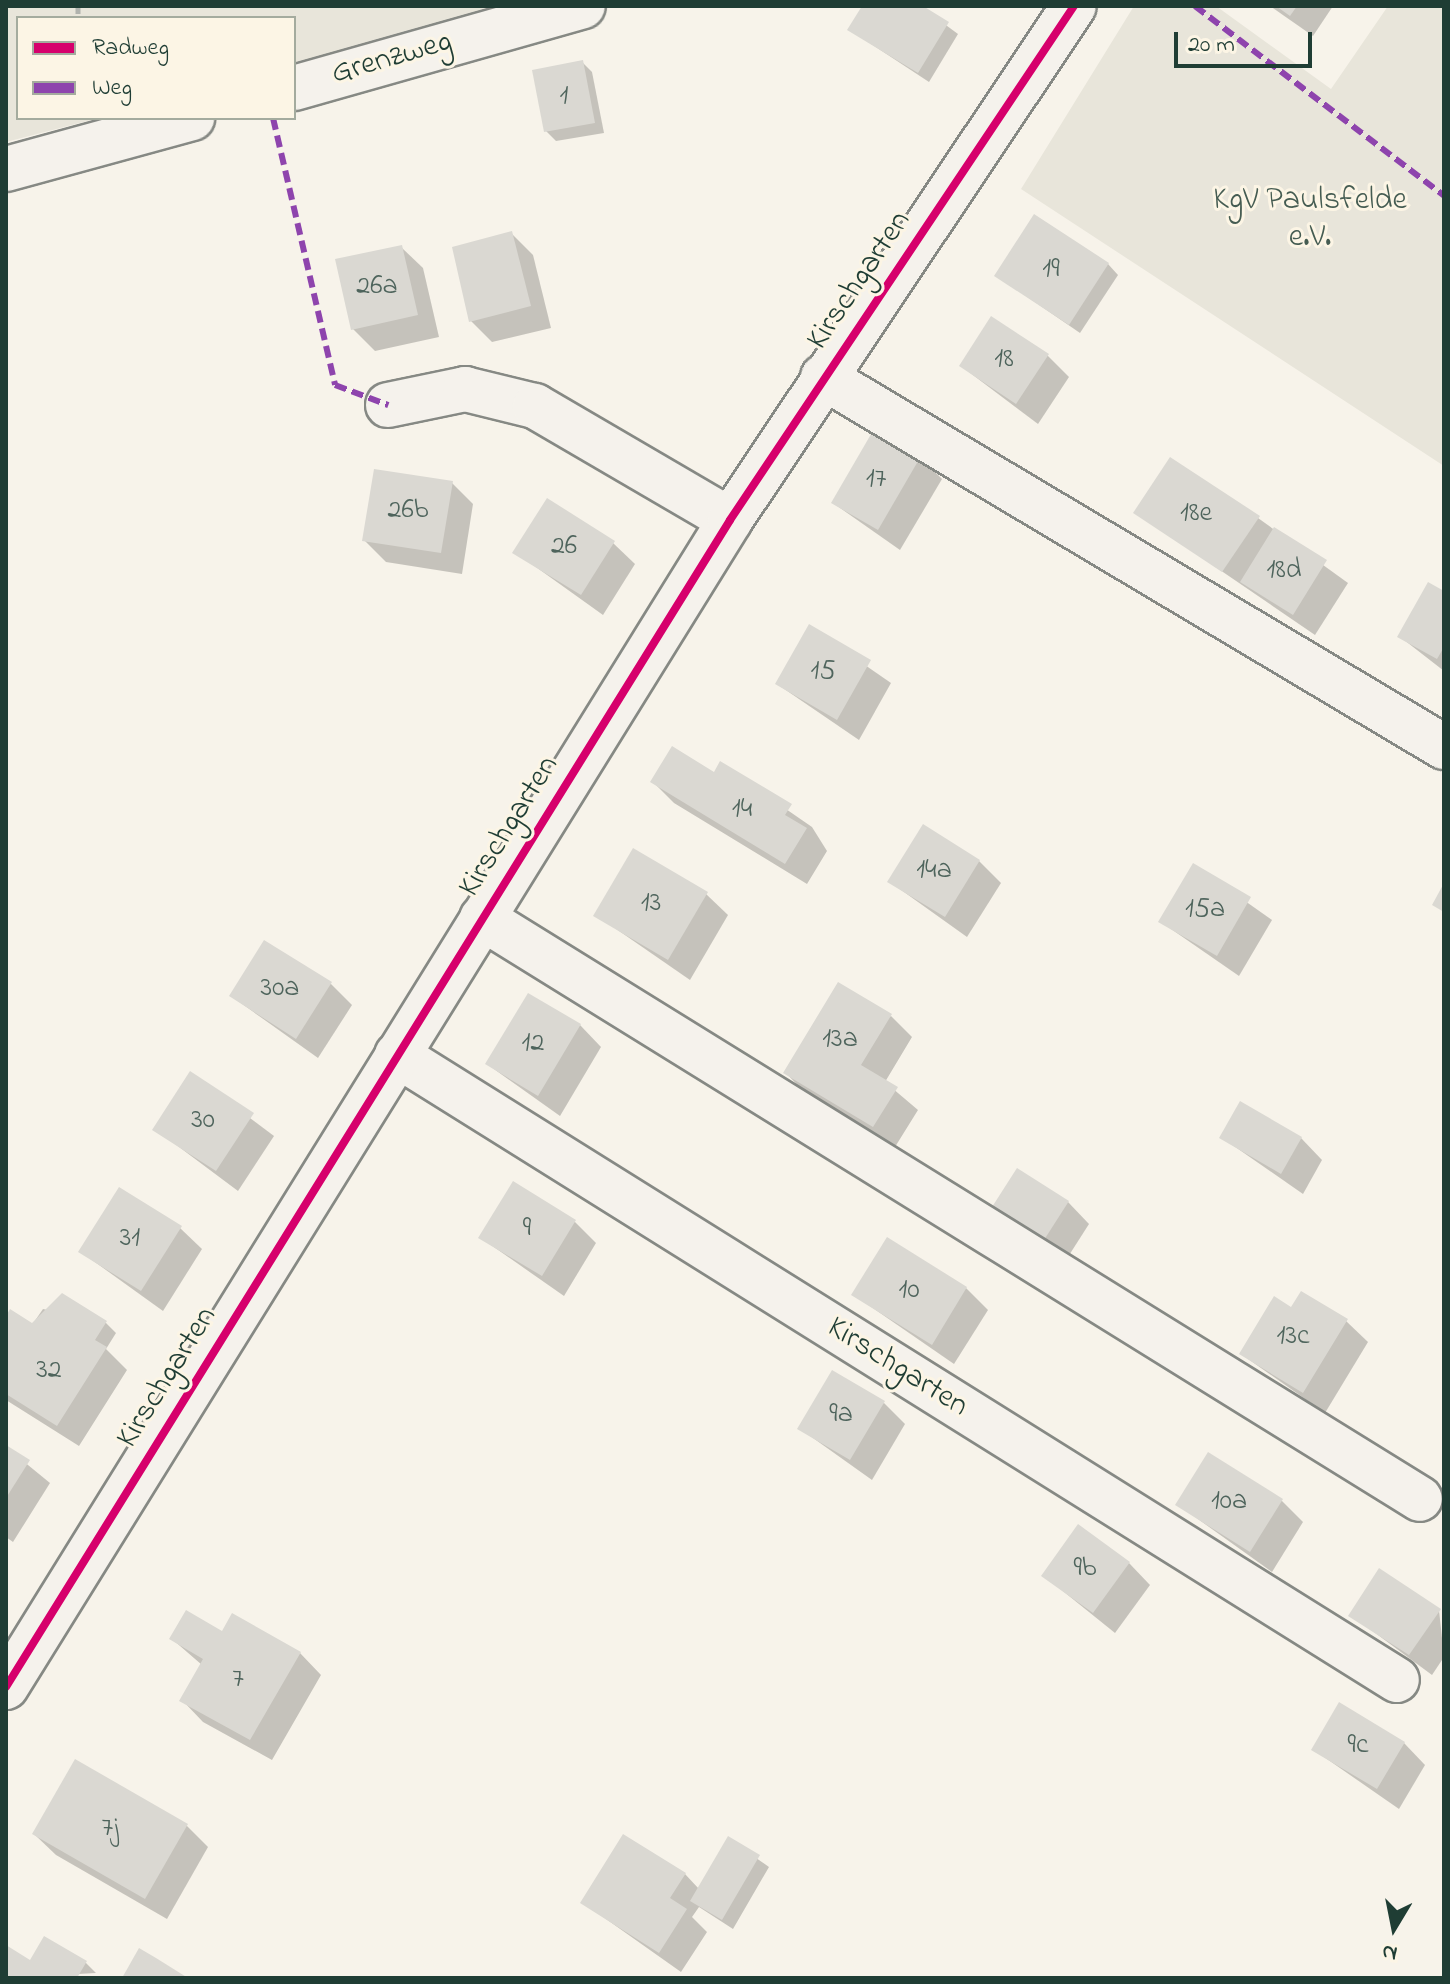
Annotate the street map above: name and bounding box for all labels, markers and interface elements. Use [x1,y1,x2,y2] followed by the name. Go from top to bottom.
[16,16,296,120] legend
[1178,16,1316,66] scale bar
[327,24,457,94] street label: Grenzweg
[1188,28,1235,63] text: 20 m
[92,31,169,66] text: Radweg
[92,71,132,106] text: Weg
[560,80,568,114] house number: 1
[1213,183,1407,258] park label: KgV Paulsfelde e.V.
[800,204,920,358] street label: Kirschgarten
[1042,253,1060,287] house number: 19
[356,270,398,304] house number: 26a
[994,343,1014,377] house number: 18
[866,463,886,497] house number: 17
[387,494,429,528] house number: 26b
[1180,497,1212,531] house number: 18e
[551,530,577,564] house number: 26
[1266,554,1302,588] house number: 18d
[811,655,835,689] house number: 15
[451,749,569,905] street label: Kirschgarten
[732,793,752,827] house number: 14
[916,854,952,888] house number: 14a
[641,887,661,921] house number: 13
[1185,893,1225,927] house number: 15a
[261,972,299,1006] house number: 30a
[822,1023,858,1057] house number: 13a
[522,1027,544,1061] house number: 12
[191,1104,215,1138] house number: 30
[523,1212,531,1246] house number: 9
[120,1222,140,1256] house number: 31
[899,1274,919,1308] house number: 10
[109,1300,227,1456] street label: Kirschgarten
[819,1309,975,1427] street label: Kirschgarten
[1277,1320,1309,1354] house number: 13c
[36,1354,62,1388] house number: 32
[829,1398,853,1432] house number: 9a
[1211,1485,1247,1519] house number: 10a
[1073,1552,1097,1586] house number: 9b
[232,1663,244,1697] house number: 7
[1348,1729,1368,1763] house number: 9c
[101,1812,119,1846] house number: 7j
[1354,1888,1434,1968] north arrow
[1380,1935,1400,1969] text: N

